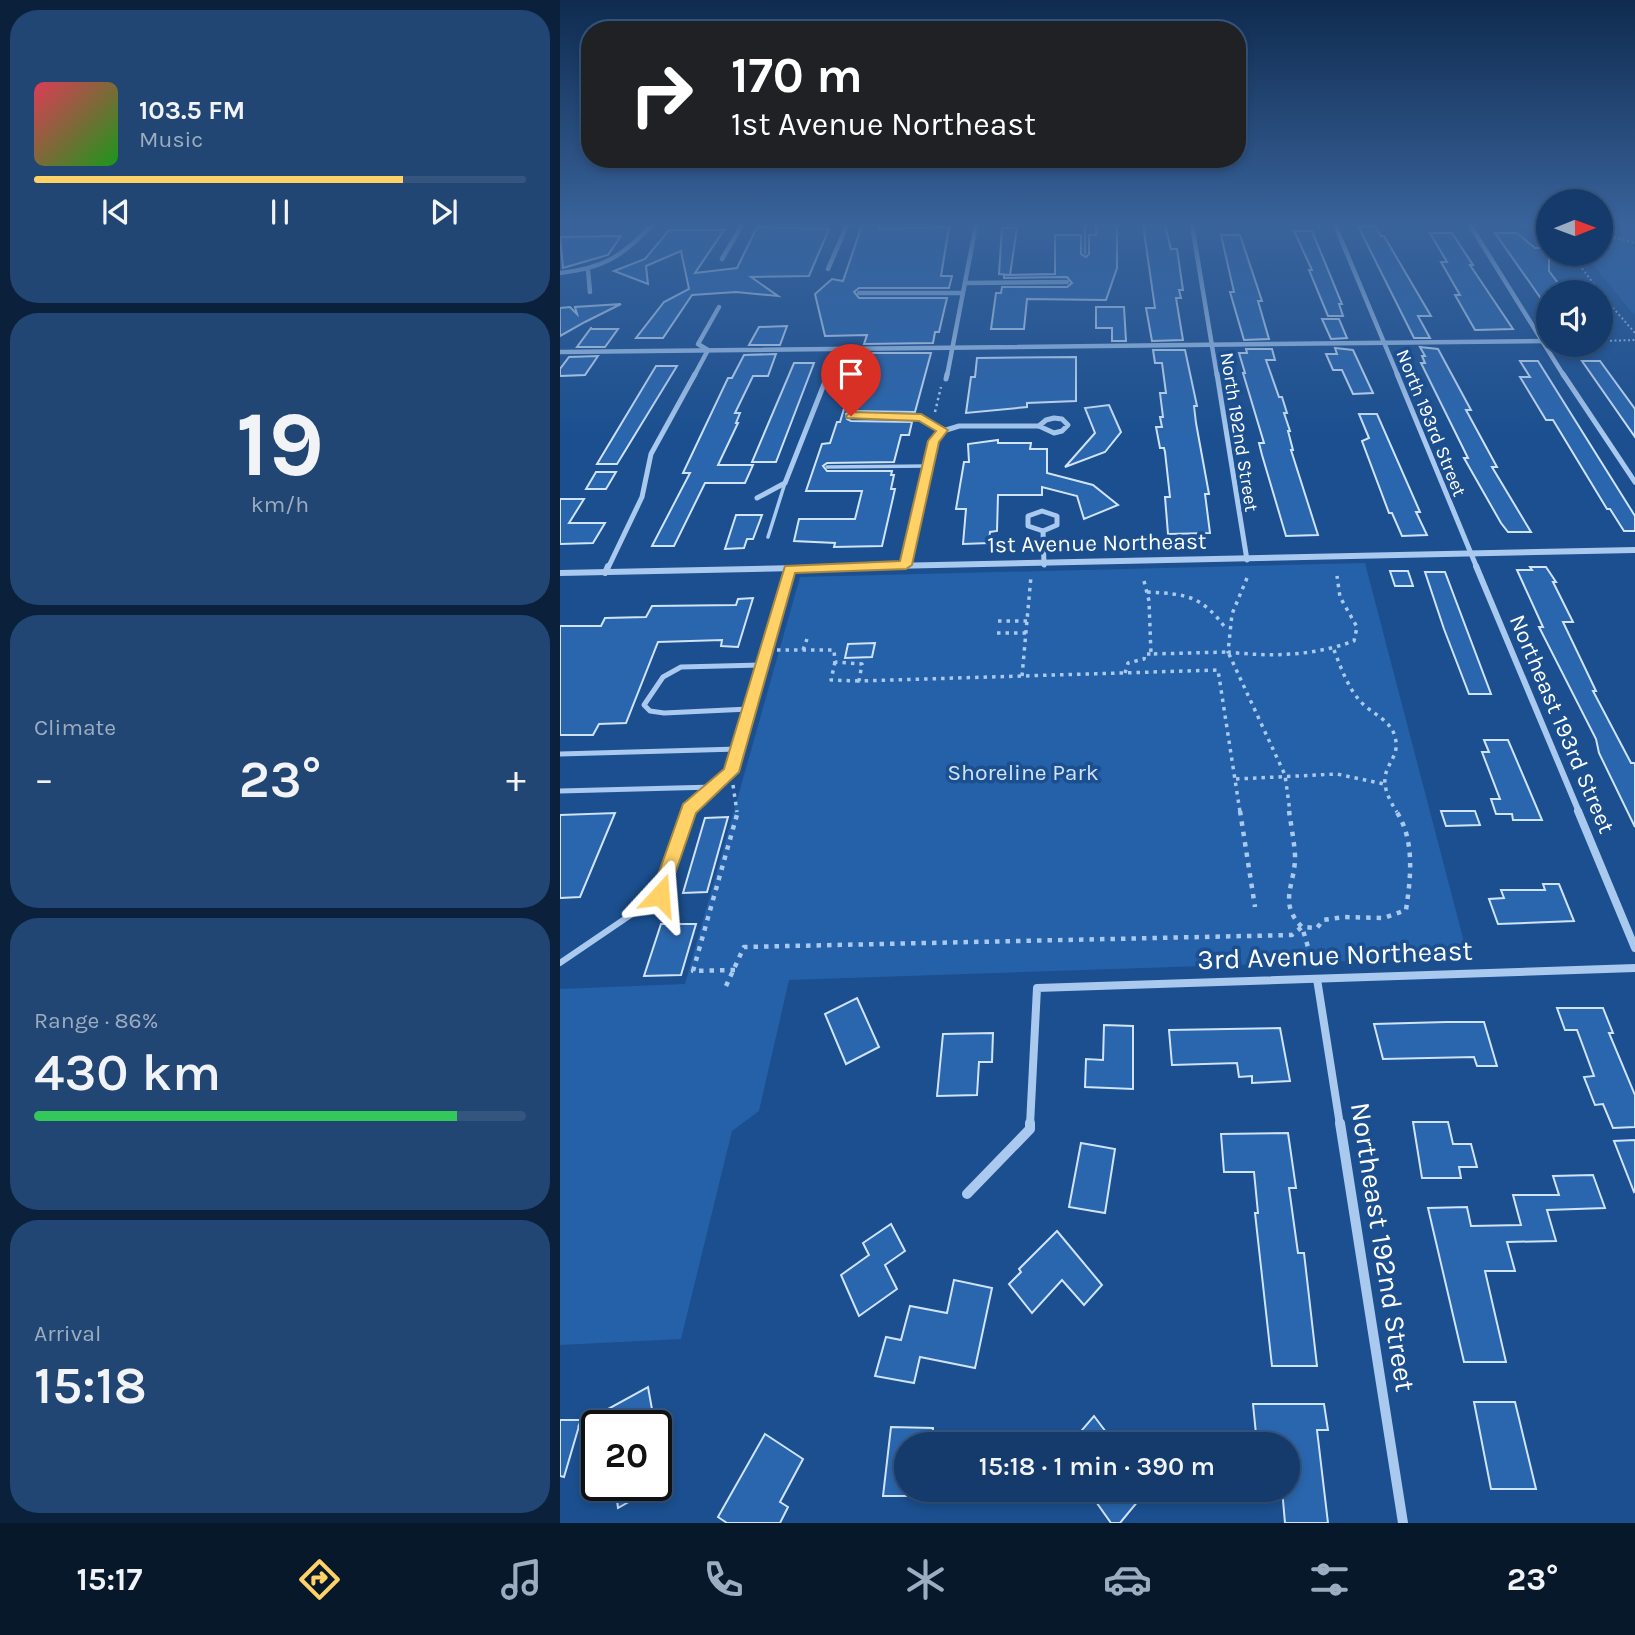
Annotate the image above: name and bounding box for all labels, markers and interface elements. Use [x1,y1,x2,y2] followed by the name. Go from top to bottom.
[731,47,863,104] text: 170 m
[616,49,707,140] icon: right
[139,95,245,126] text: 103.5 FM
[731,106,1036,143] text: 1st Avenue Northeast
[139,126,203,153] text: Music
[1536,189,1614,266] north arrow
[1536,189,1613,357] map controls
[97,193,135,231] icon: previous
[261,193,299,231] icon: pause
[425,193,463,231] icon: next
[1536,280,1613,357] button: sound
[821,344,881,416] pin
[1391,346,1471,500] street label: North 193rd Street
[1216,351,1262,513] street label: North 192nd Street
[832,355,870,393] icon: arrive
[236,392,324,498] text: 19
[251,491,309,518] text: km/h
[987,528,1207,558] street label: 1st Avenue Northeast
[1504,611,1620,838] street label: Northeast 193rd Street
[34,714,116,741] text: Climate
[239,749,321,810] text: 23°
[34,757,54,802] text: −
[506,757,526,802] text: +
[947,759,1099,786] park label: Shoreline Park
[623,858,697,932] position arrow
[1197,934,1473,976] street label: 3rd Avenue Northeast
[34,1007,158,1034] text: Range · 86%
[34,1042,221,1103] text: 430 km
[1344,1100,1422,1394] street label: Northeast 192nd Street
[34,1320,101,1347] text: Arrival
[34,1355,147,1416] text: 15:18
[581,1410,672,1501] speed limit sign: 20
[979,1451,1215,1482] text: 15:18 · 1 min · 390 m
[295,1555,344,1604] icon: directions
[497,1555,546,1604] icon: music
[699,1555,748,1604] icon: phone
[901,1555,950,1604] icon: climate
[1103,1555,1152,1604] icon: car
[1305,1555,1354,1604] icon: filters
[76,1561,142,1598] text: 15:17
[1507,1561,1558,1598] text: 23°

